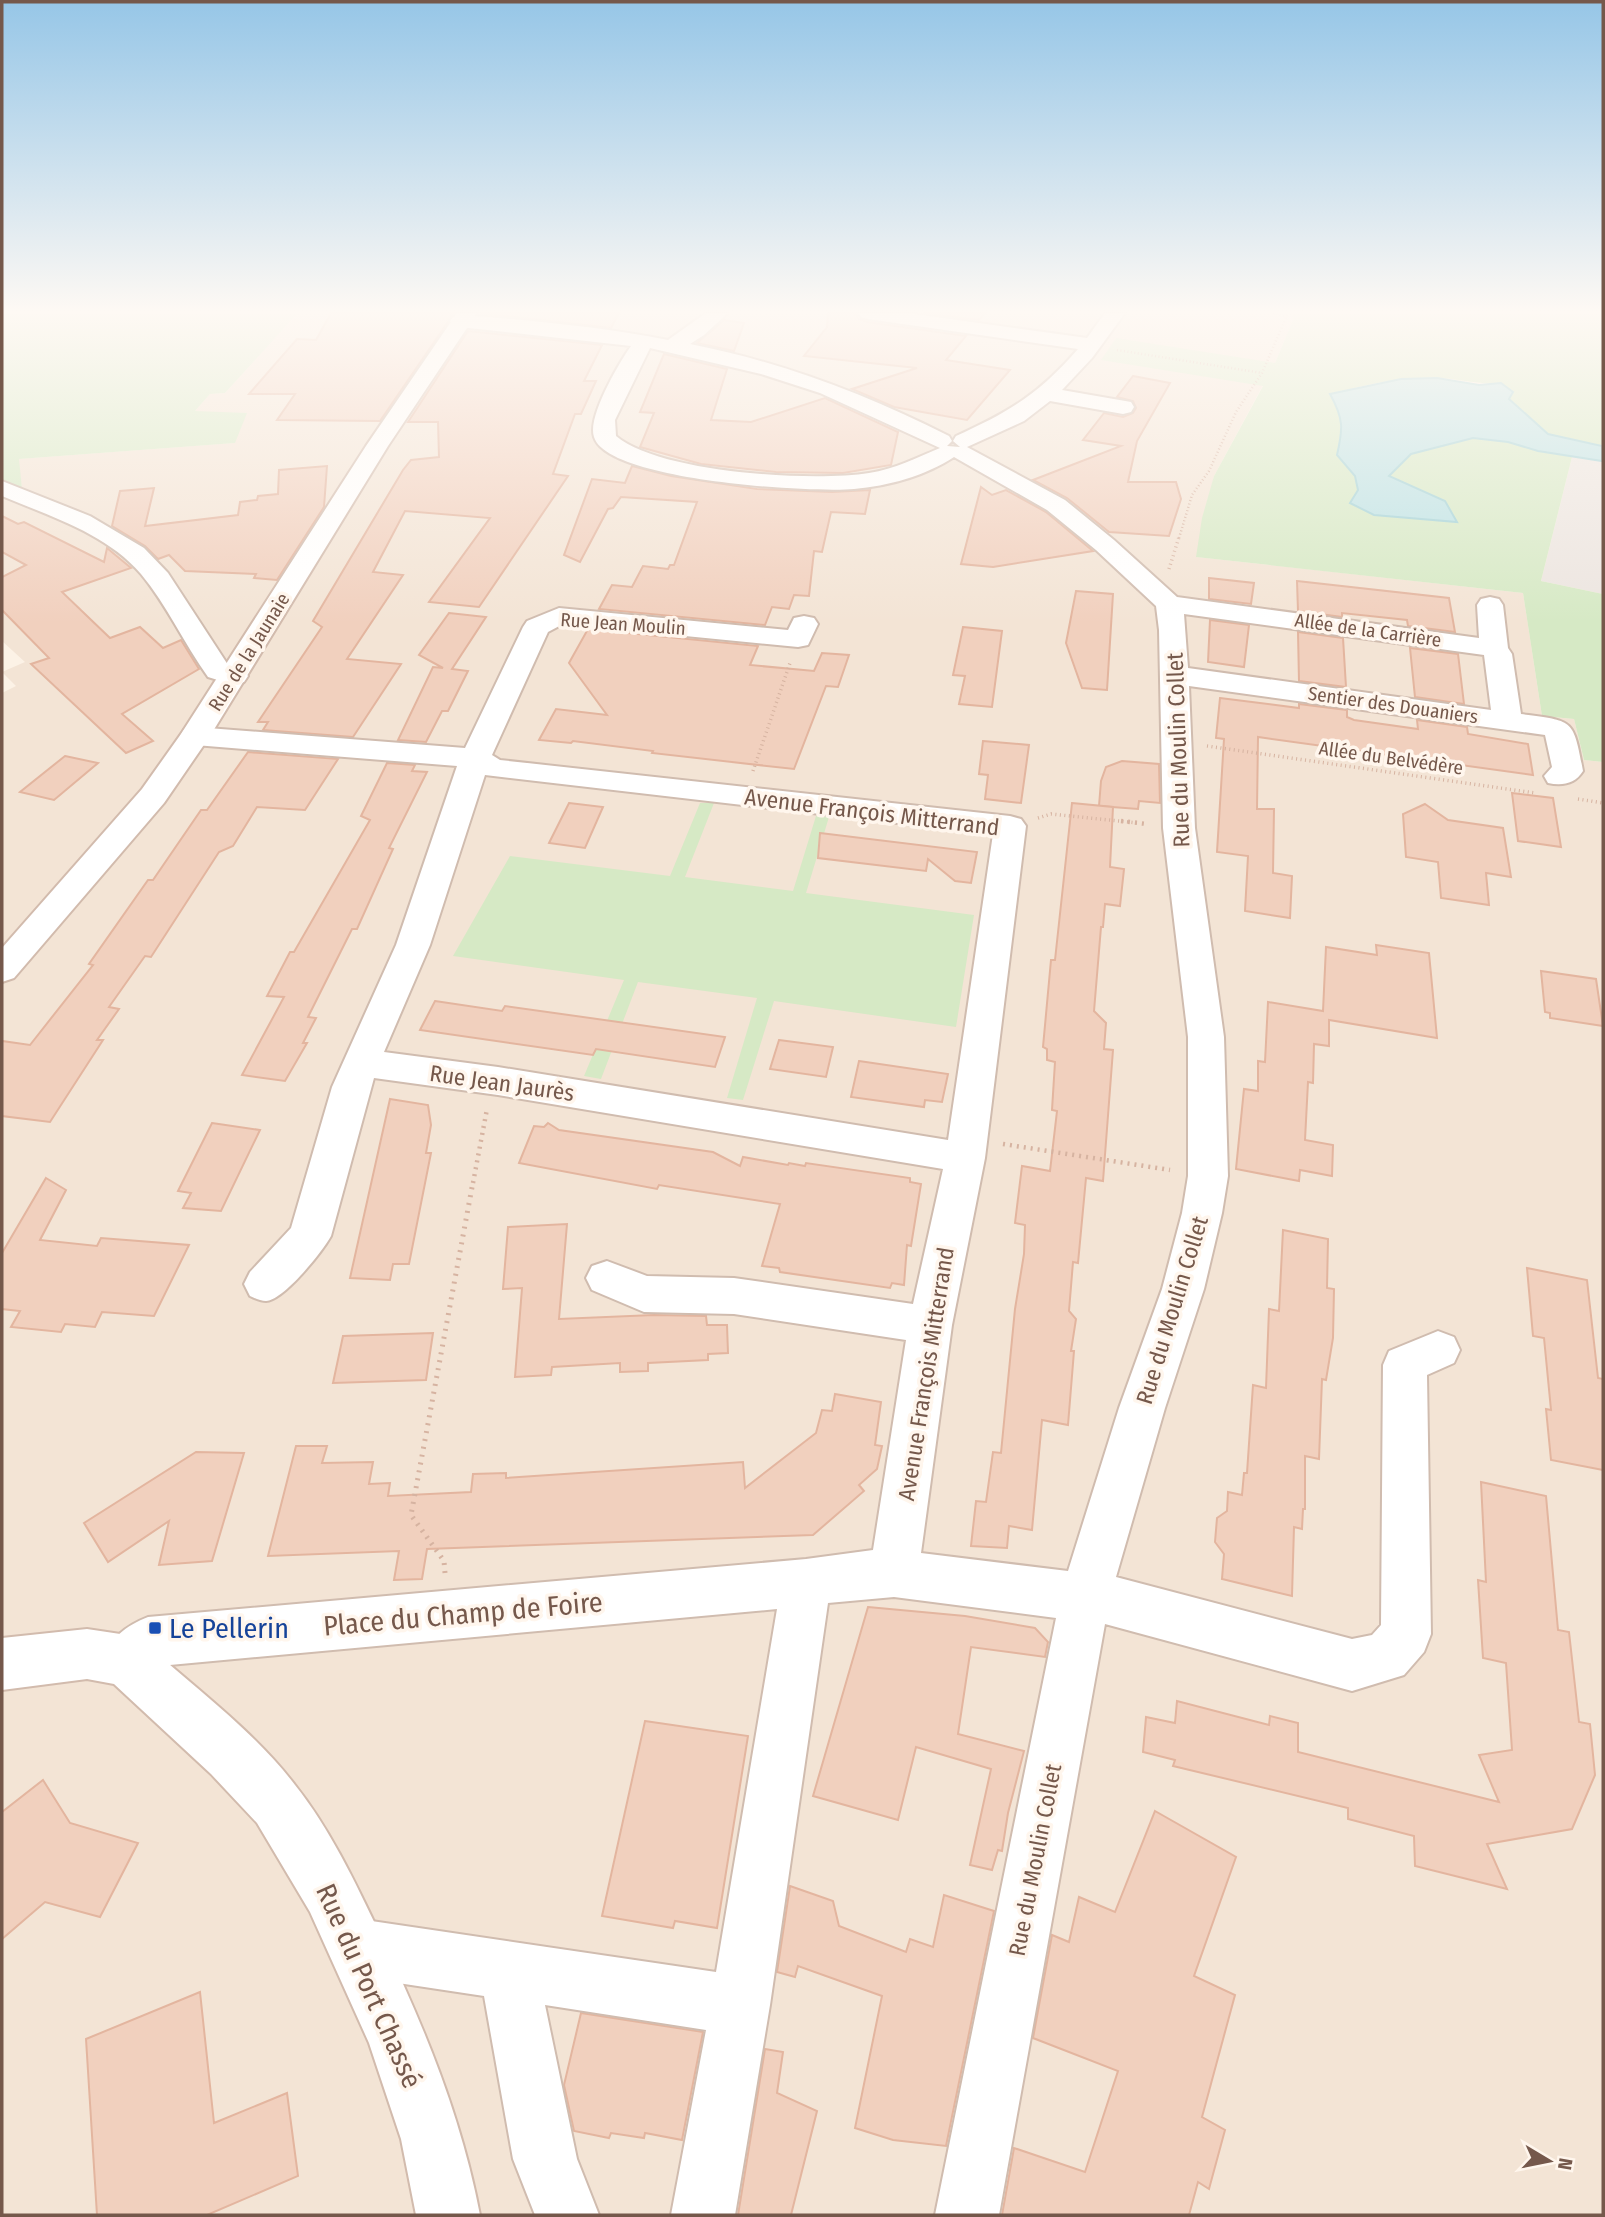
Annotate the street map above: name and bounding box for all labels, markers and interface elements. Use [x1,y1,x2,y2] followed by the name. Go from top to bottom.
[204,589,294,715] street label: Rue de la Jaunaie
[560,608,686,640] street label: Rue Jean Moulin
[1293,608,1443,652] street label: Allée de la Carrière
[1161,651,1195,848] street label: Rue du Moulin Collet
[1307,682,1479,728] street label: Sentier des Douaniers
[1318,737,1464,779] street label: Allée du Belvédère
[743,782,1001,842] street label: Avenue François Mitterrand
[428,1059,576,1107] street label: Rue Jean Jaurès
[1130,1212,1214,1407] street label: Rue du Moulin Collet
[892,1245,960,1503] street label: Avenue François Mitterrand
[322,1585,604,1643] street label: Place du Champ de Foire
[169,1612,289,1645] place label: Le Pellerin
[147,1620,163,1636] marker: Le Pellerin
[1003,1761,1067,1958] street label: Rue du Moulin Collet
[309,1879,429,2093] street label: Rue du Port Chassé
[1514,2126,1584,2196] north arrow
[1553,2156,1578,2171] text: N

